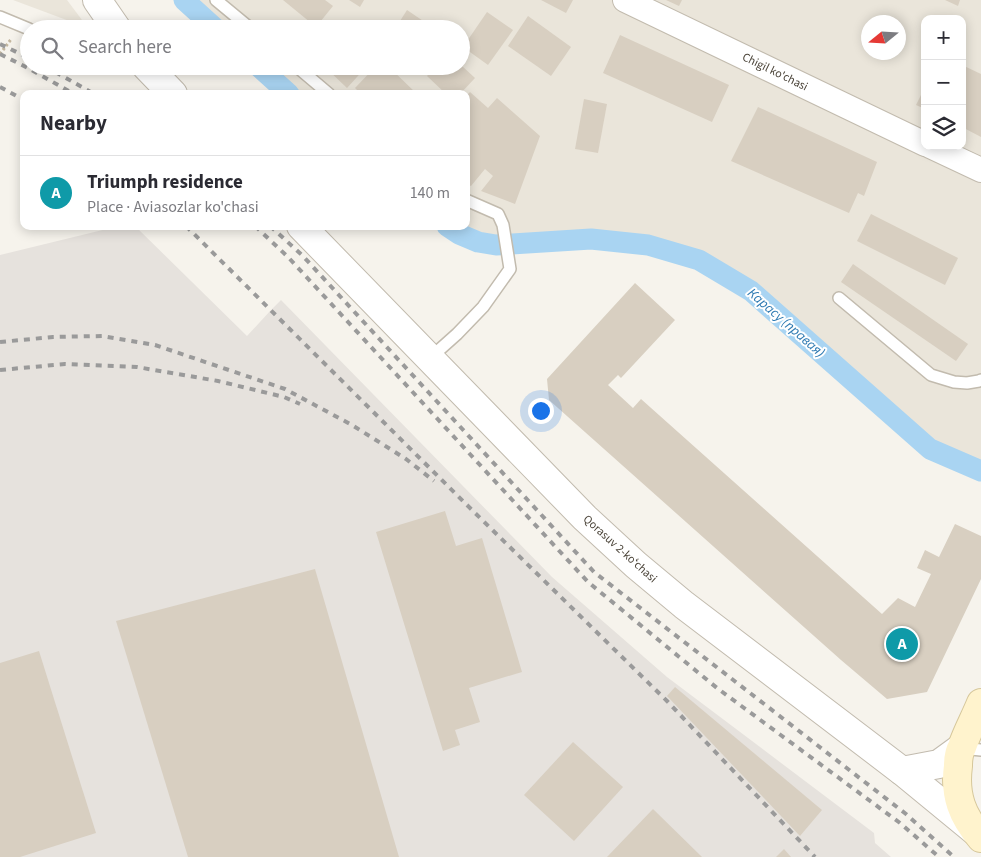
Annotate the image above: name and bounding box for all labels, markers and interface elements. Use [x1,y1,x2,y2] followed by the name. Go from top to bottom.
[861,15,906,60] north arrow
[921,15,966,150] map controls
[921,15,966,60] button: +
[20,20,470,75] search box
[38,34,66,62] icon: search
[78,34,172,61] text: Search here
[739,49,811,95] street label: Chigil ko'chasi
[921,60,966,105] button: −
[921,105,966,150] button: layers
[40,108,107,138] text: Nearby
[87,169,243,196] text: Triumph residence
[51,182,61,204] text: A
[410,182,450,204] text: 140 m
[87,196,259,218] text: Place · Aviasozlar ko'chasi
[743,284,829,362] water label: Карасу (правая)
[528,398,554,424] your location
[579,511,661,587] street label: Qorasuv 2-koʻchasi
[886,625,918,663] pin: A

